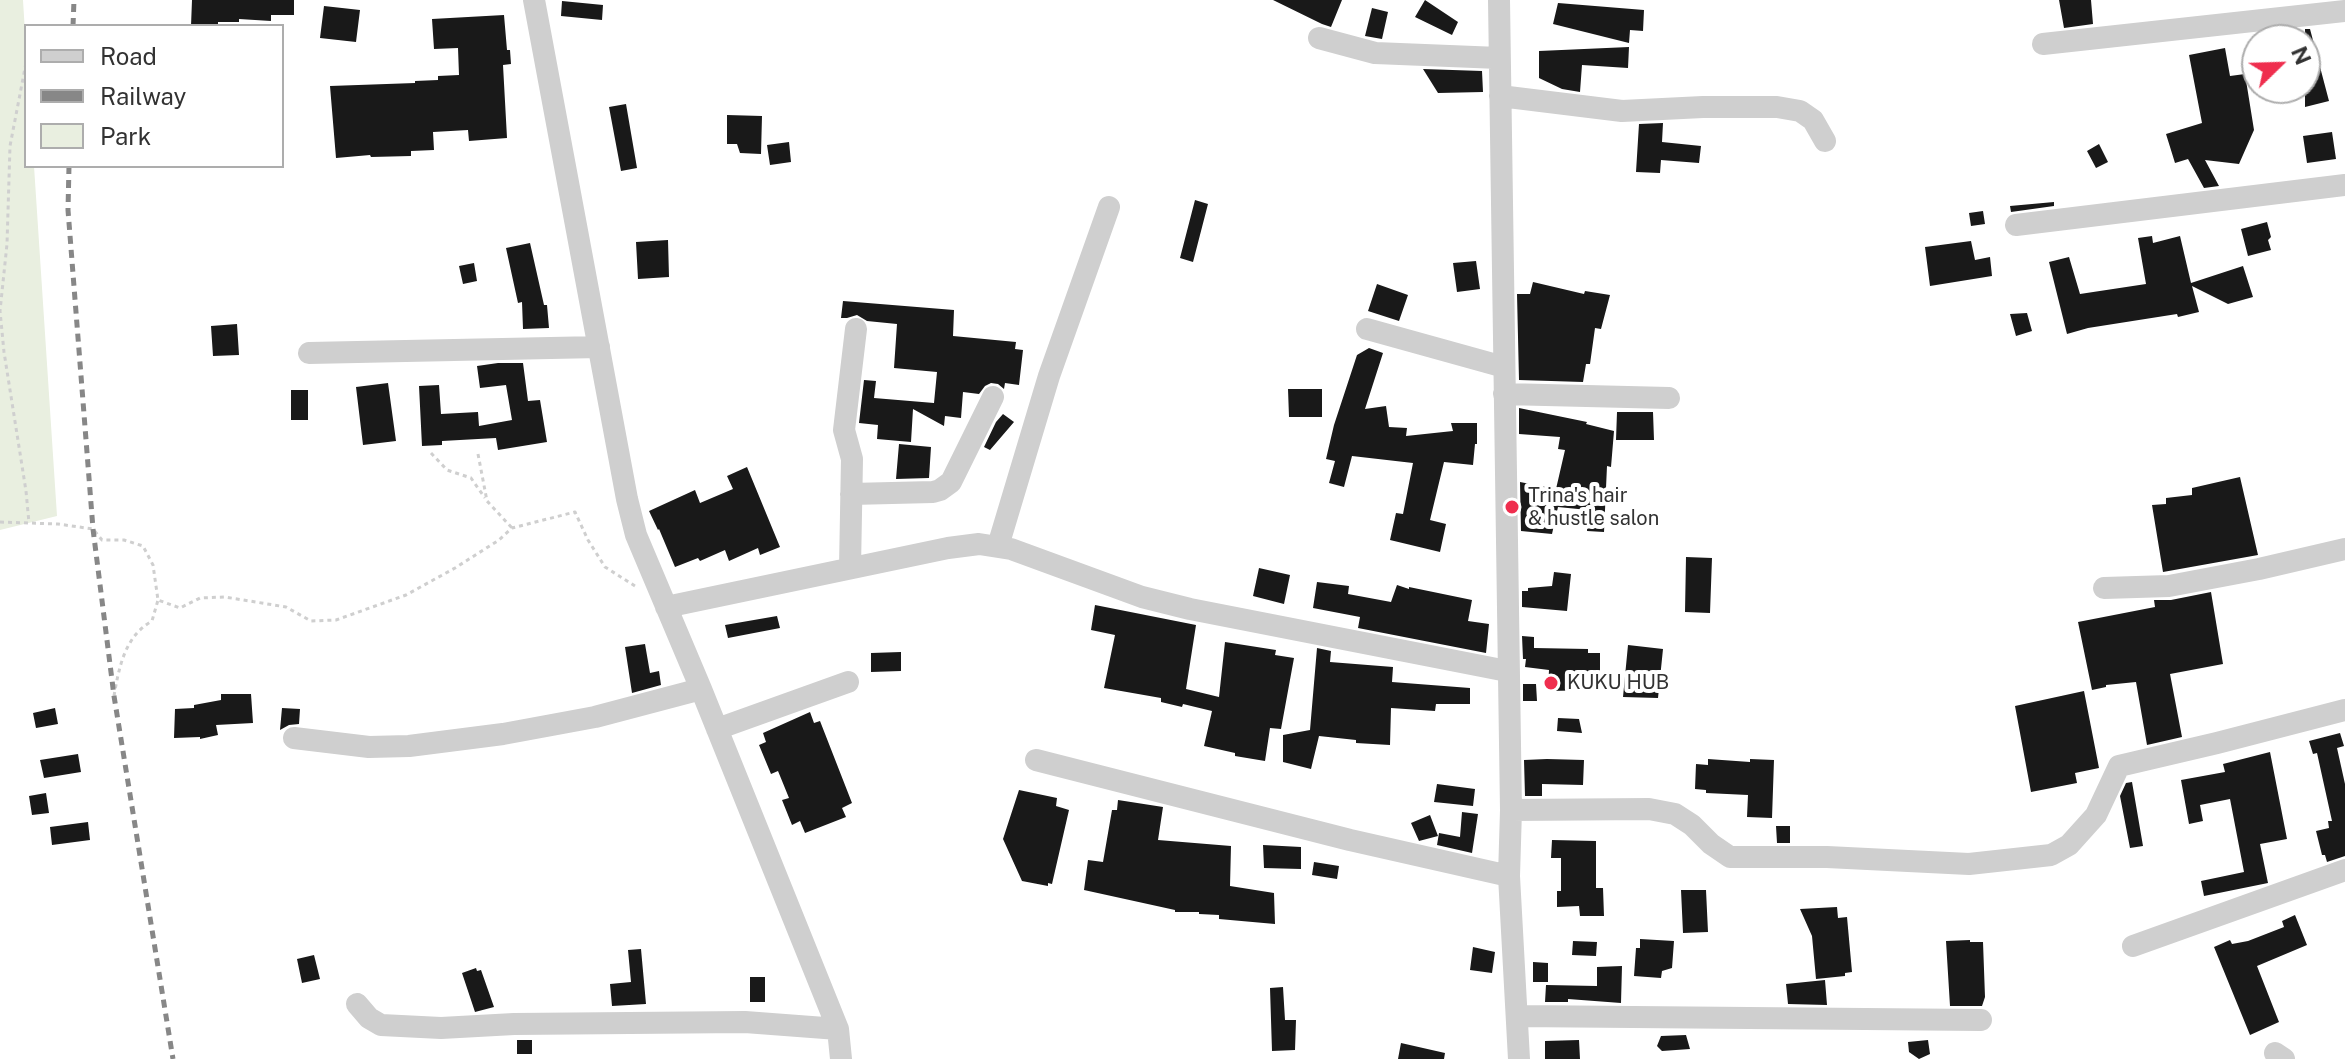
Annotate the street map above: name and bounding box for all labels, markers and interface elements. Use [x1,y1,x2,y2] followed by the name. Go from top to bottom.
[24,24,284,168] legend
[2241,24,2321,104] north arrow
[100,42,157,70] text: Road
[2286,42,2317,68] text: N
[100,82,186,110] text: Railway
[100,122,151,150] text: Park
[1528,484,1659,531] place label: Trina's hair & hustle salon
[1503,498,1521,516] marker: Trina's hair & hustle salon
[1567,671,1669,695] place label: KUKU HUB
[1542,674,1560,692] marker: KUKU HUB

